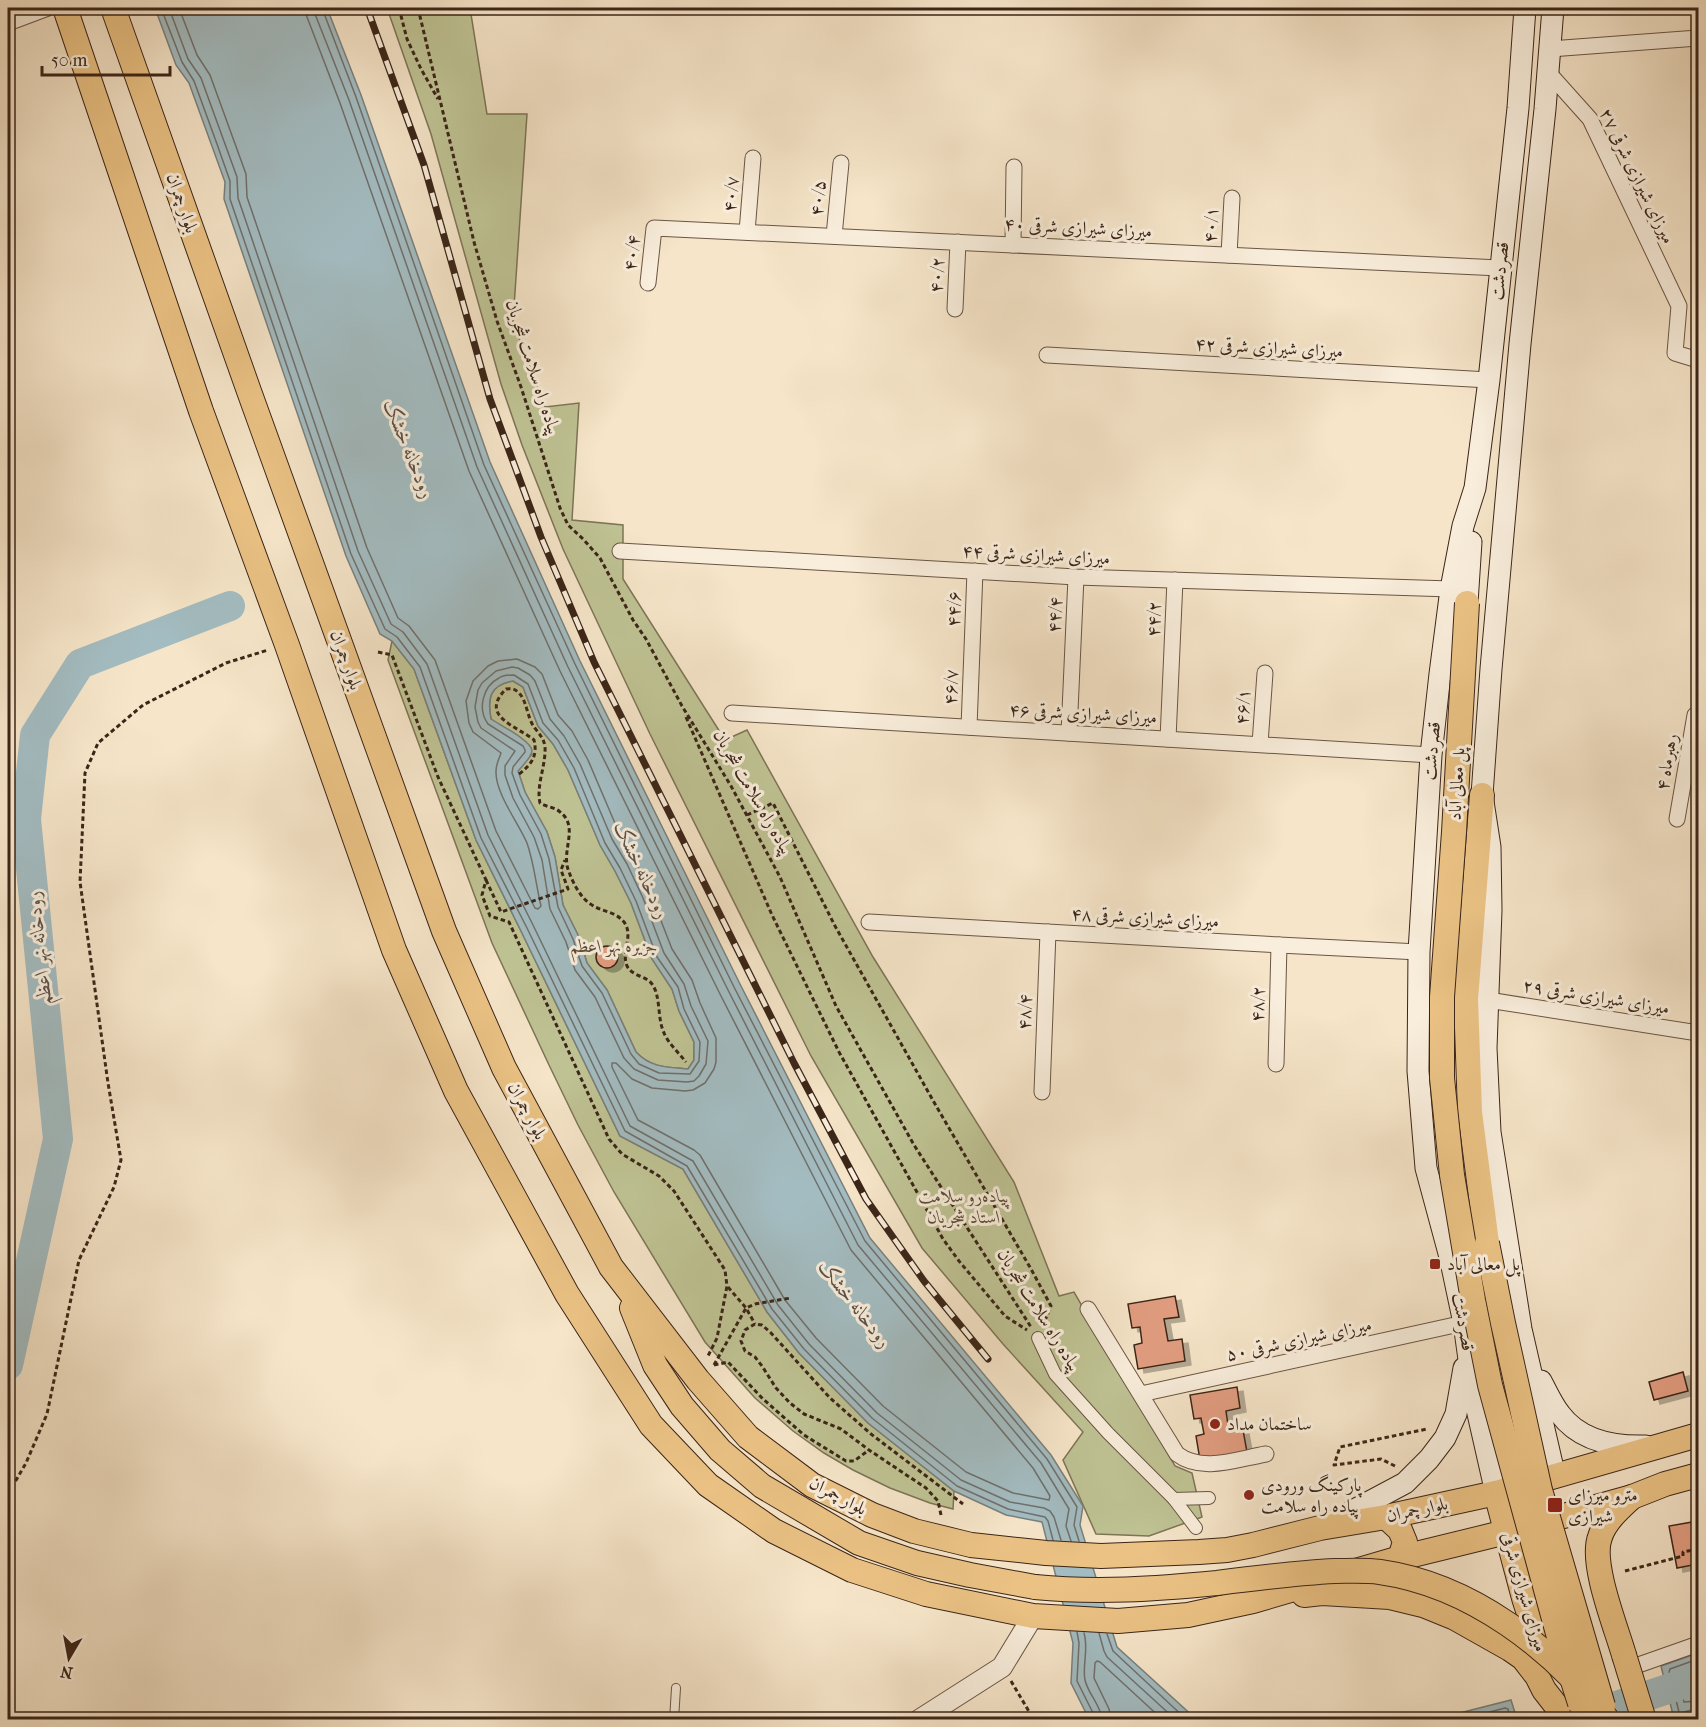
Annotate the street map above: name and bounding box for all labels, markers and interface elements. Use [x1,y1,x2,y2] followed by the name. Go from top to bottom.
[42,39,170,77] scale bar
[51,50,88,71] text: 50 m
[1594,105,1679,248] street label: ۲۷ میرزای شیرازی شرقی
[161,170,202,236] street label: بلوار چمران
[719,175,743,213] street label: ۴۰/۷
[806,179,830,217] street label: ۴۰/۵
[1200,206,1222,244] street label: ۴۰/۱
[1003,214,1153,243] street label: ۴۰ میرزای شیرازی شرقی
[619,234,645,272] street label: ۴۰/۴
[1486,241,1515,301] street label: قصردشت
[926,256,948,294] street label: ۴۰/۲
[498,297,565,438] street label: پیاده راه سلامت شجریان
[1194,334,1344,363] street label: ۴۲ میرزای شیرازی شرقی
[379,396,439,502] water label: رودخانه خشک
[961,541,1111,570] street label: ۴۴ میرزای شیرازی شرقی
[943,591,965,627] street label: ۴۴/۶
[1044,596,1066,634] street label: ۴۴/۴
[1143,601,1165,637] street label: ۴۴/۲
[325,627,367,693] street label: بلوار چمران
[940,669,962,705] street label: ۴۶/۷
[1231,688,1255,726] street label: ۴۶/۱
[1008,700,1158,729] street label: ۴۶ میرزای شیرازی شرقی
[1419,721,1446,781] street label: قصردشت
[706,726,797,860] street label: پیاده راه سلامت شجریان
[1652,732,1682,792] street label: ۴ رهبرماه
[1445,745,1471,821] street label: پل معالی آباد
[609,818,675,922] water label: رودخانه خشک
[22,889,63,1006] water label: رودخانه نهر اعظم
[1070,904,1220,933] street label: ۴۸ میرزای شیرازی شرقی
[570,936,658,963] park label: جزیره نهر اعظم
[1521,975,1671,1020] street label: ۲۹ میرزای شیرازی شرقی
[1247,986,1269,1022] street label: ۴۸/۲
[1014,994,1036,1030] street label: ۴۸/۴
[502,1079,551,1144] street label: بلوار چمران
[918,1186,1010,1229] park label: پیاده‌رو سلامت استاد شجریان
[990,1245,1085,1377] street label: پیاده راه سلامت شجریان
[1447,1254,1521,1277] place label: پل معالی آباد
[814,1256,896,1352] water label: رودخانه خشک
[1428,1257,1442,1271] marker: پل معالی آباد
[1447,1291,1478,1353] street label: قصردشت
[1224,1314,1374,1367] street label: ۵۰ میرزای شیرازی شرقی
[1227,1414,1312,1435] place label: ساختمان مداد
[1208,1417,1222,1431] marker: ساختمان مداد
[805,1472,870,1521] street label: بلوار چمران
[1261,1473,1363,1520] place label: پارکینگ ورودی پیاده راه سلامت
[1568,1485,1638,1527] place label: مترو میرزای شیرازی
[1242,1488,1256,1502] marker: پارکینگ ورودی پیاده راه سلامت
[1384,1493,1450,1528] street label: بلوار چمران
[1546,1496,1564,1514] marker: مترو میرزای شیرازی
[1496,1530,1551,1654] street label: میرزای شیرازی شرقی
[39,1628,99,1688] north arrow
[58,1662,74,1683] text: N

